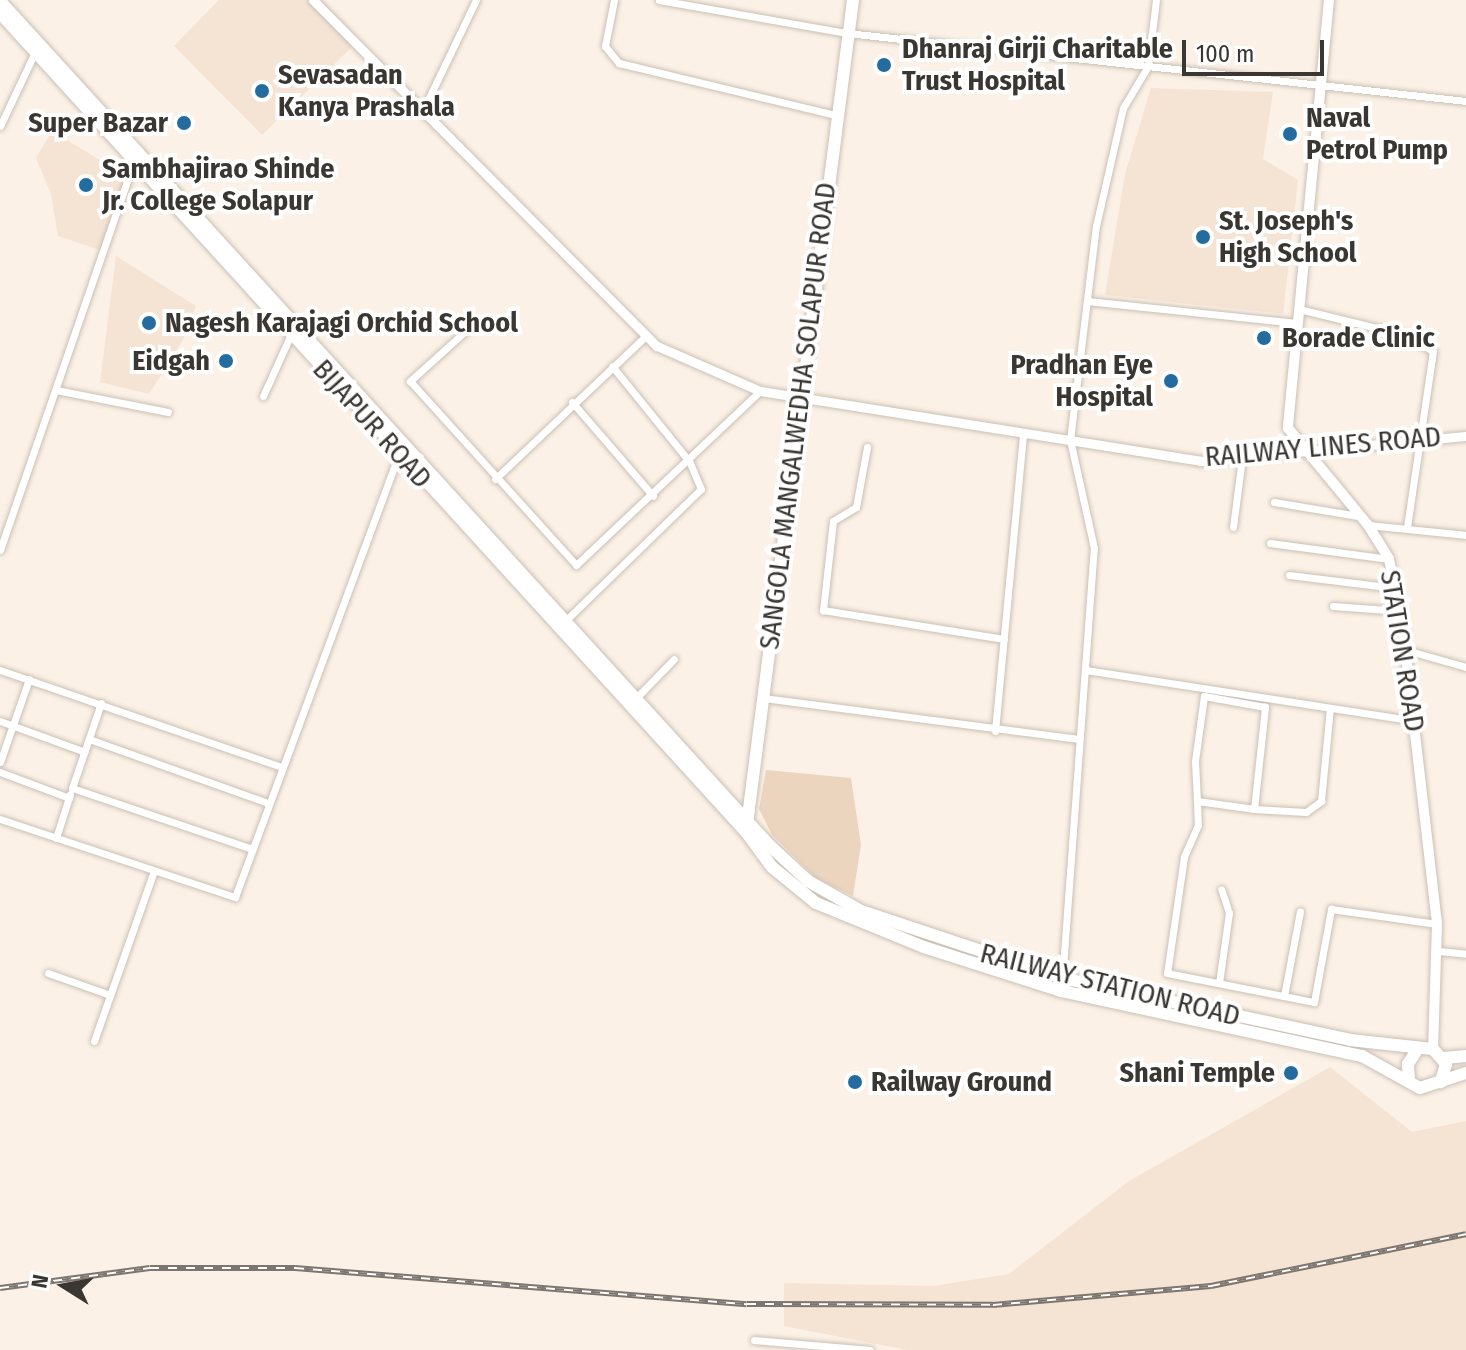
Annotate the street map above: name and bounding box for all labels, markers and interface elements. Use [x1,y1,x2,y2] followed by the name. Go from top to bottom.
[1186,24,1328,74] scale bar
[902,32,1173,98] place label: Dhanraj Girji Charitable Trust Hospital
[1196,40,1254,68] text: 100 m
[873,54,895,76] marker: Dhanraj Girji Charitable Trust Hospital
[278,58,455,124] place label: Sevasadan Kanya Prashala
[253,82,271,100] marker: Sevasadan Kanya Prashala
[1306,101,1448,167] place label: Naval Petrol Pump
[28,106,168,140] place label: Super Bazar
[175,114,193,132] marker: Super Bazar
[1281,125,1299,143] marker: Naval Petrol Pump
[102,152,335,218] place label: Sambhajirao Shinde Jr. College Solapur
[77,176,95,194] marker: Sambhajirao Shinde Jr. College Solapur
[753,181,843,651] street label: SANGOLA MANGALWEDHA SOLAPUR ROAD
[1219,204,1356,270] place label: St. Joseph's High School
[1194,228,1212,246] marker: St. Joseph's High School
[165,306,518,340] place label: Nagesh Karajagi Orchid School
[140,314,158,332] marker: Nagesh Karajagi Orchid School
[1282,321,1435,355] place label: Borade Clinic
[1253,327,1275,349] marker: Borade Clinic
[132,344,210,378] place label: Eidgah
[1011,348,1153,414] place label: Pradhan Eye Hospital
[217,352,235,370] marker: Eidgah
[306,353,438,495] street label: BIJAPUR ROAD
[1160,370,1182,392] marker: Pradhan Eye Hospital
[1204,420,1442,474] street label: RAILWAY LINES ROAD
[1373,568,1431,734] street label: STATION ROAD
[977,936,1243,1034] street label: RAILWAY STATION ROAD
[1119,1056,1275,1090] place label: Shani Temple
[1282,1064,1300,1082] marker: Shani Temple
[871,1065,1052,1099] place label: Railway Ground
[846,1073,864,1091] marker: Railway Ground
[24,1246,104,1326] north arrow
[25,1272,54,1290] text: N

